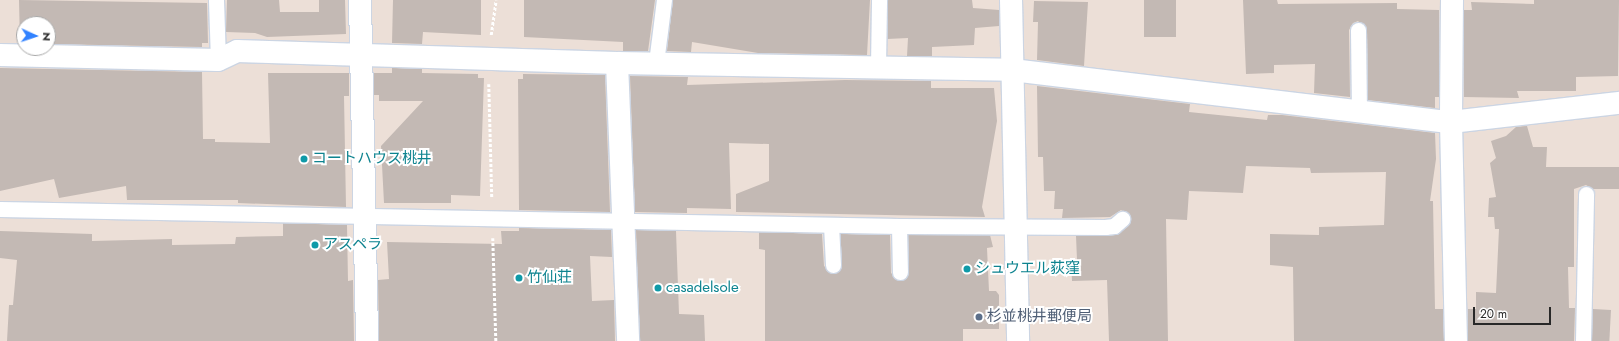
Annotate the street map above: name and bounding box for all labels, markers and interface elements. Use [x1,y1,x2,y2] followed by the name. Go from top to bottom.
[16,16,56,56] north arrow
[39,32,55,41] text: N
[312,150,432,168] place label: コートハウス桃井
[299,154,309,164] marker: コートハウス桃井
[323,236,383,254] place label: アスペラ
[310,240,320,250] marker: アスペラ
[975,260,1080,278] place label: シュウエル荻窪
[962,264,972,274] marker: シュウエル荻窪
[527,269,572,287] place label: 竹仙荘
[514,273,524,283] marker: 竹仙荘
[666,279,739,297] place label: casadelsole
[653,283,663,293] marker: casadelsole
[1475,299,1553,325] scale bar
[1480,305,1507,323] text: 20 m
[987,308,1092,326] place label: 杉並桃井郵便局
[974,312,984,322] marker: 杉並桃井郵便局

